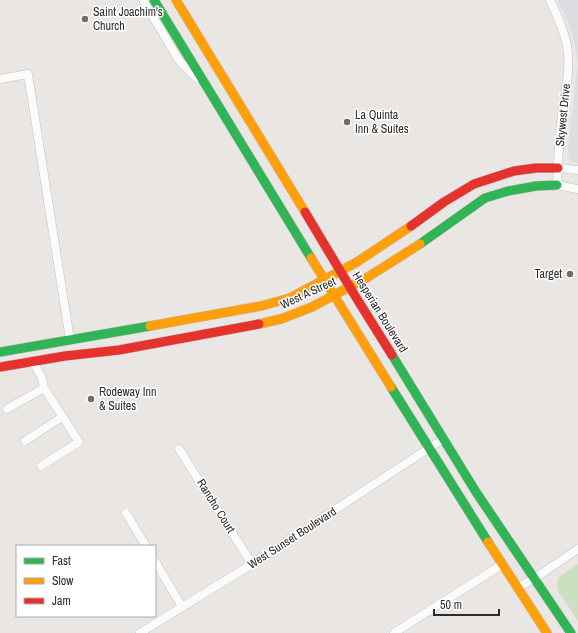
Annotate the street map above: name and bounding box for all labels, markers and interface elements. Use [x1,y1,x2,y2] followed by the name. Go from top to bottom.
[93,4,163,34] place label: Saint Joachim's Church
[80,14,90,24] marker: Saint Joachim's Church
[552,83,574,147] street label: Skywest Drive
[355,107,409,137] place label: La Quinta Inn & Suites
[342,117,352,127] marker: La Quinta Inn & Suites
[534,266,562,282] place label: Target
[349,269,411,355] street label: Hesperian Boulevard
[565,269,575,279] marker: Target
[278,273,339,313] street label: West A Street
[99,384,156,414] place label: Rodeway Inn & Suites
[86,394,96,404] marker: Rodeway Inn & Suites
[193,476,239,536] street label: Rancho Court
[245,503,339,573] street label: West Sunset Boulevard
[16,545,156,617] legend
[52,553,71,569] text: Fast
[52,573,74,589] text: Slow
[434,591,499,617] scale bar
[52,593,71,609] text: Jam
[440,597,462,613] text: 50 m

